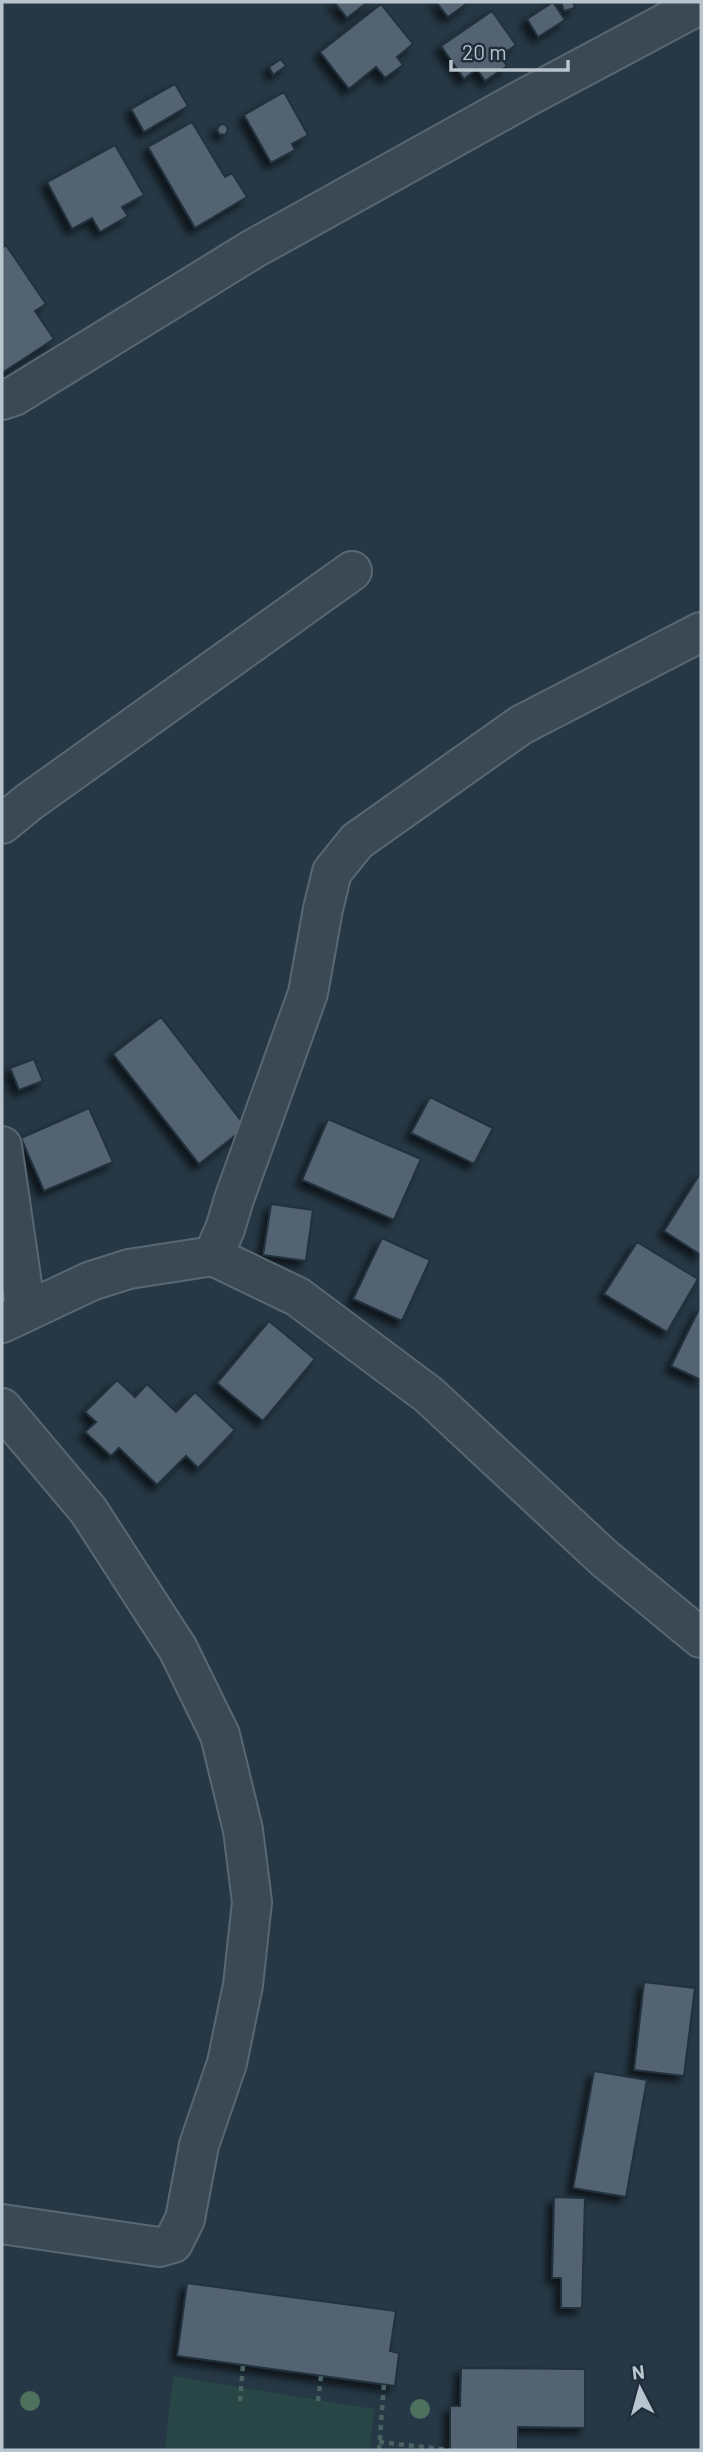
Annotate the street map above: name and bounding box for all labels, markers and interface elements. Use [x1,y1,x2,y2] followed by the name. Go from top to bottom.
[451,28,568,72] scale bar
[462,39,507,64] text: 20 m
[605,2354,675,2424] north arrow
[631,2359,646,2384] text: N

